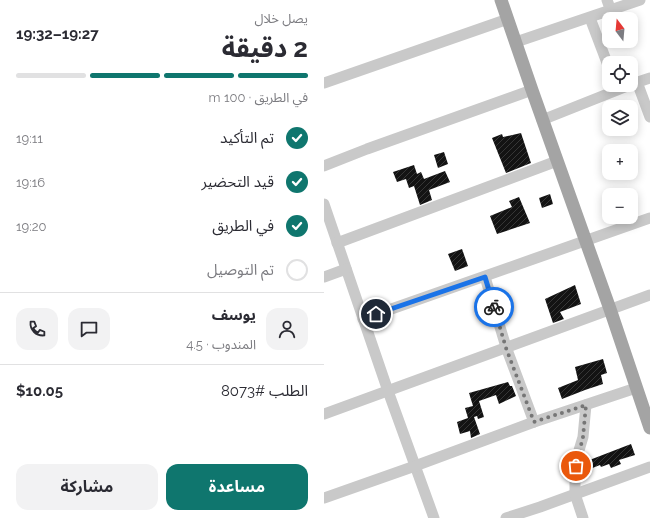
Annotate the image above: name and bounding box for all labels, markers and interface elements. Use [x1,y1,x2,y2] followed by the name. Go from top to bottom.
[254,11,308,26] text: يصل خلال
[602,12,638,48] north arrow
[602,12,638,224] map controls
[16,25,99,43] text: 19:27–19:32
[222,33,308,63] text: 2 دقيقة
[602,56,638,92] button: locate
[209,90,308,105] text: في الطريق · 100 m
[602,100,638,136] button: layers
[286,127,308,149] icon: check
[220,129,274,147] text: تم التأكيد
[16,131,43,146] text: 19:11
[602,144,638,180] button: +
[286,171,308,193] icon: check
[202,173,274,191] text: قيد التحضير
[16,175,45,190] text: 19:16
[602,188,638,224] button: −
[286,215,308,237] icon: check
[212,217,274,235] text: في الطريق
[16,219,46,234] text: 19:20
[207,261,274,279] text: تم التوصيل
[474,287,514,327] courier
[483,296,505,318] icon: bike
[359,297,393,331] pin
[365,303,387,325] icon: home
[212,306,256,324] text: يوسف
[16,308,58,350] button: phone
[68,308,110,350] button: chat
[266,308,308,350] button: person
[186,337,256,352] text: المندوب · 4.5
[16,382,63,400] text: $10.05
[221,382,308,400] text: الطلب #8073
[559,449,593,483] pin
[565,455,587,477] icon: bag
[16,464,158,510] button: مشاركة
[166,464,308,510] button: مساعدة

